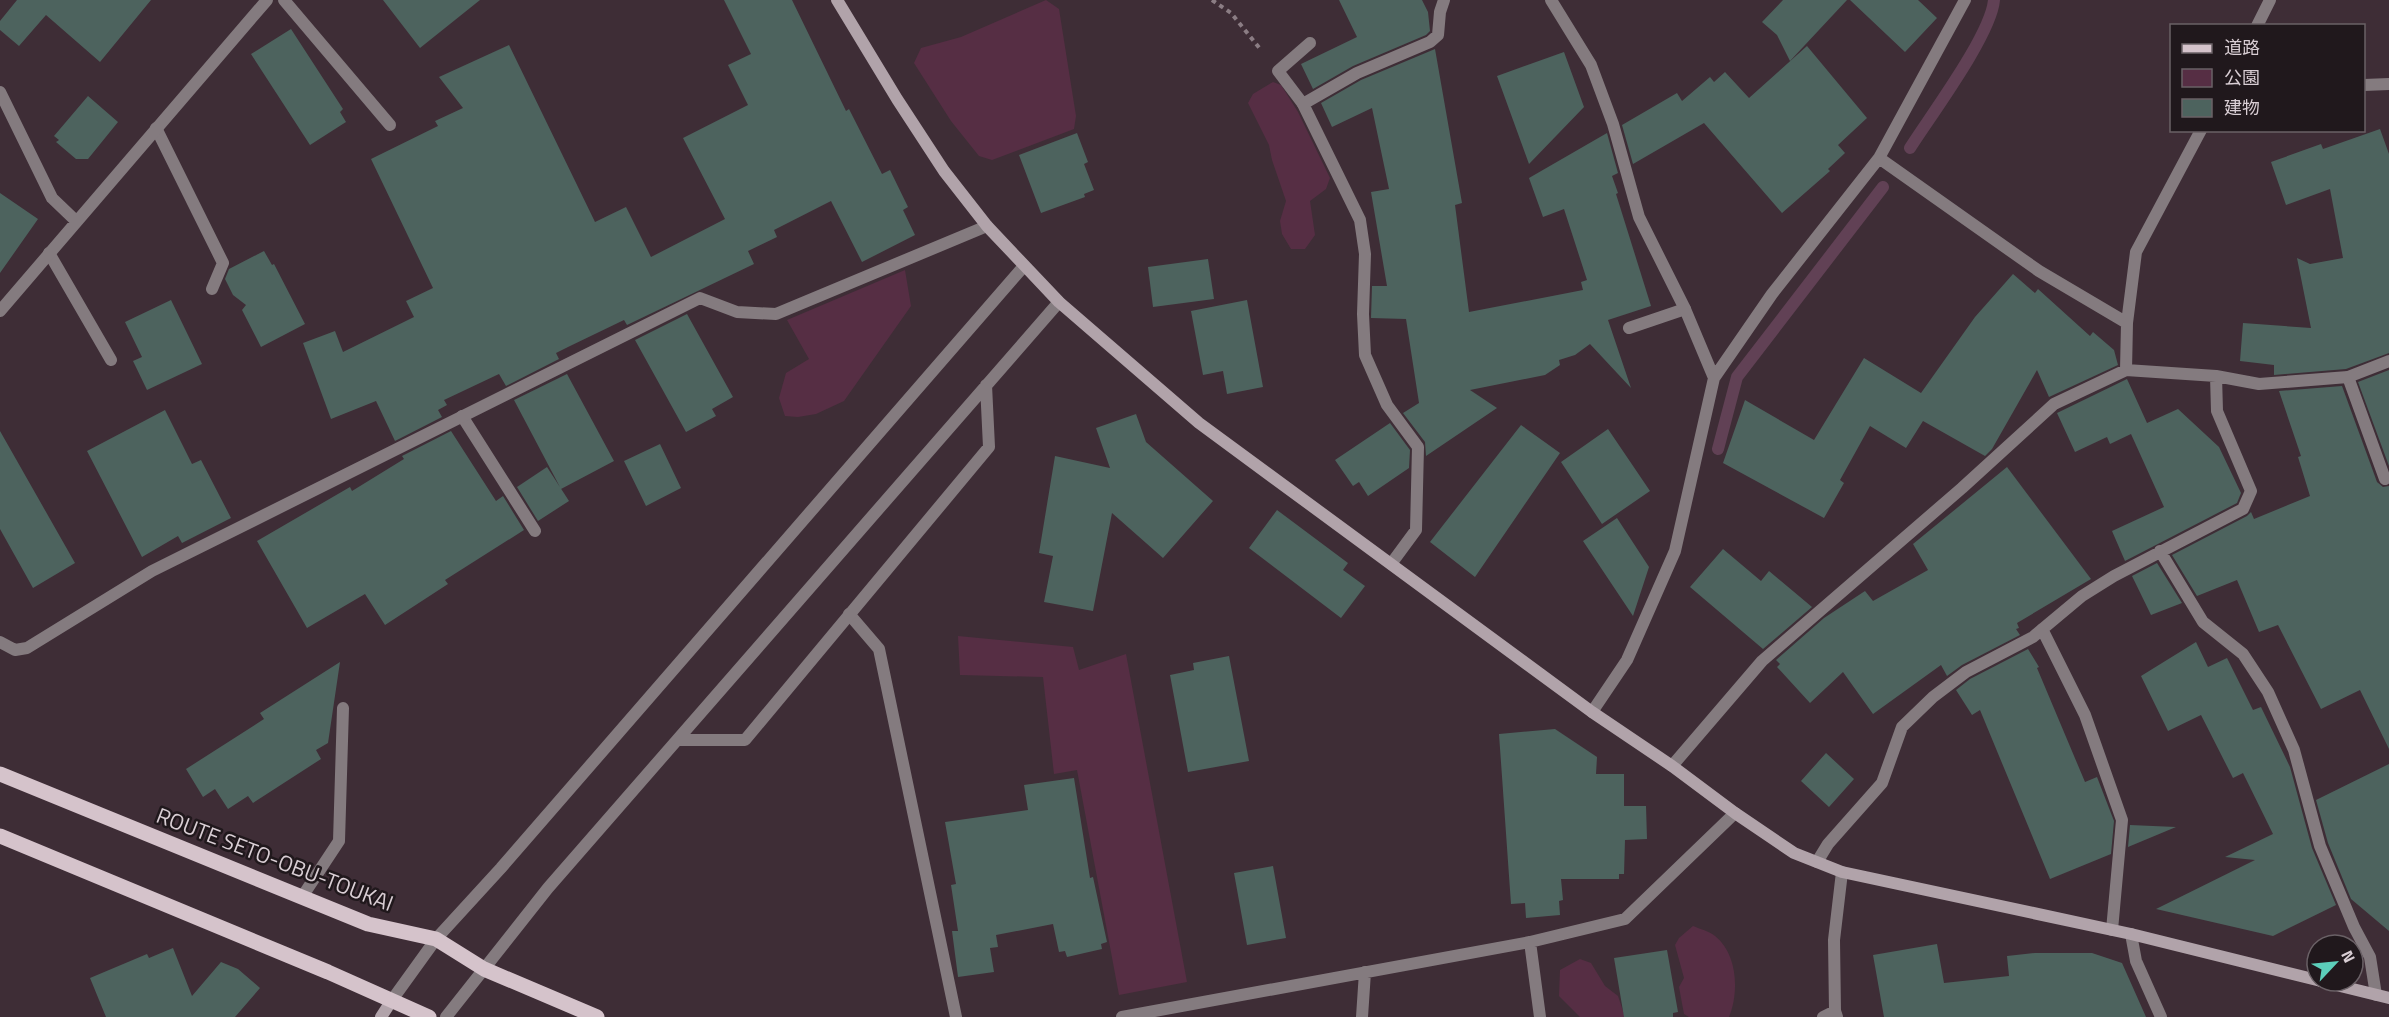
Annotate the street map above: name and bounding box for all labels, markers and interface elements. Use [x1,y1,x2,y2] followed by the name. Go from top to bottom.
[2170,24,2365,132] legend
[2224,34,2260,61] text: 道路
[2224,64,2260,91] text: 公園
[2224,94,2260,121] text: 建物
[151,798,399,920] street label: ROUTE SETO-OBU-TOUKAI
[2305,933,2365,993] north arrow
[2335,946,2362,967] text: N

